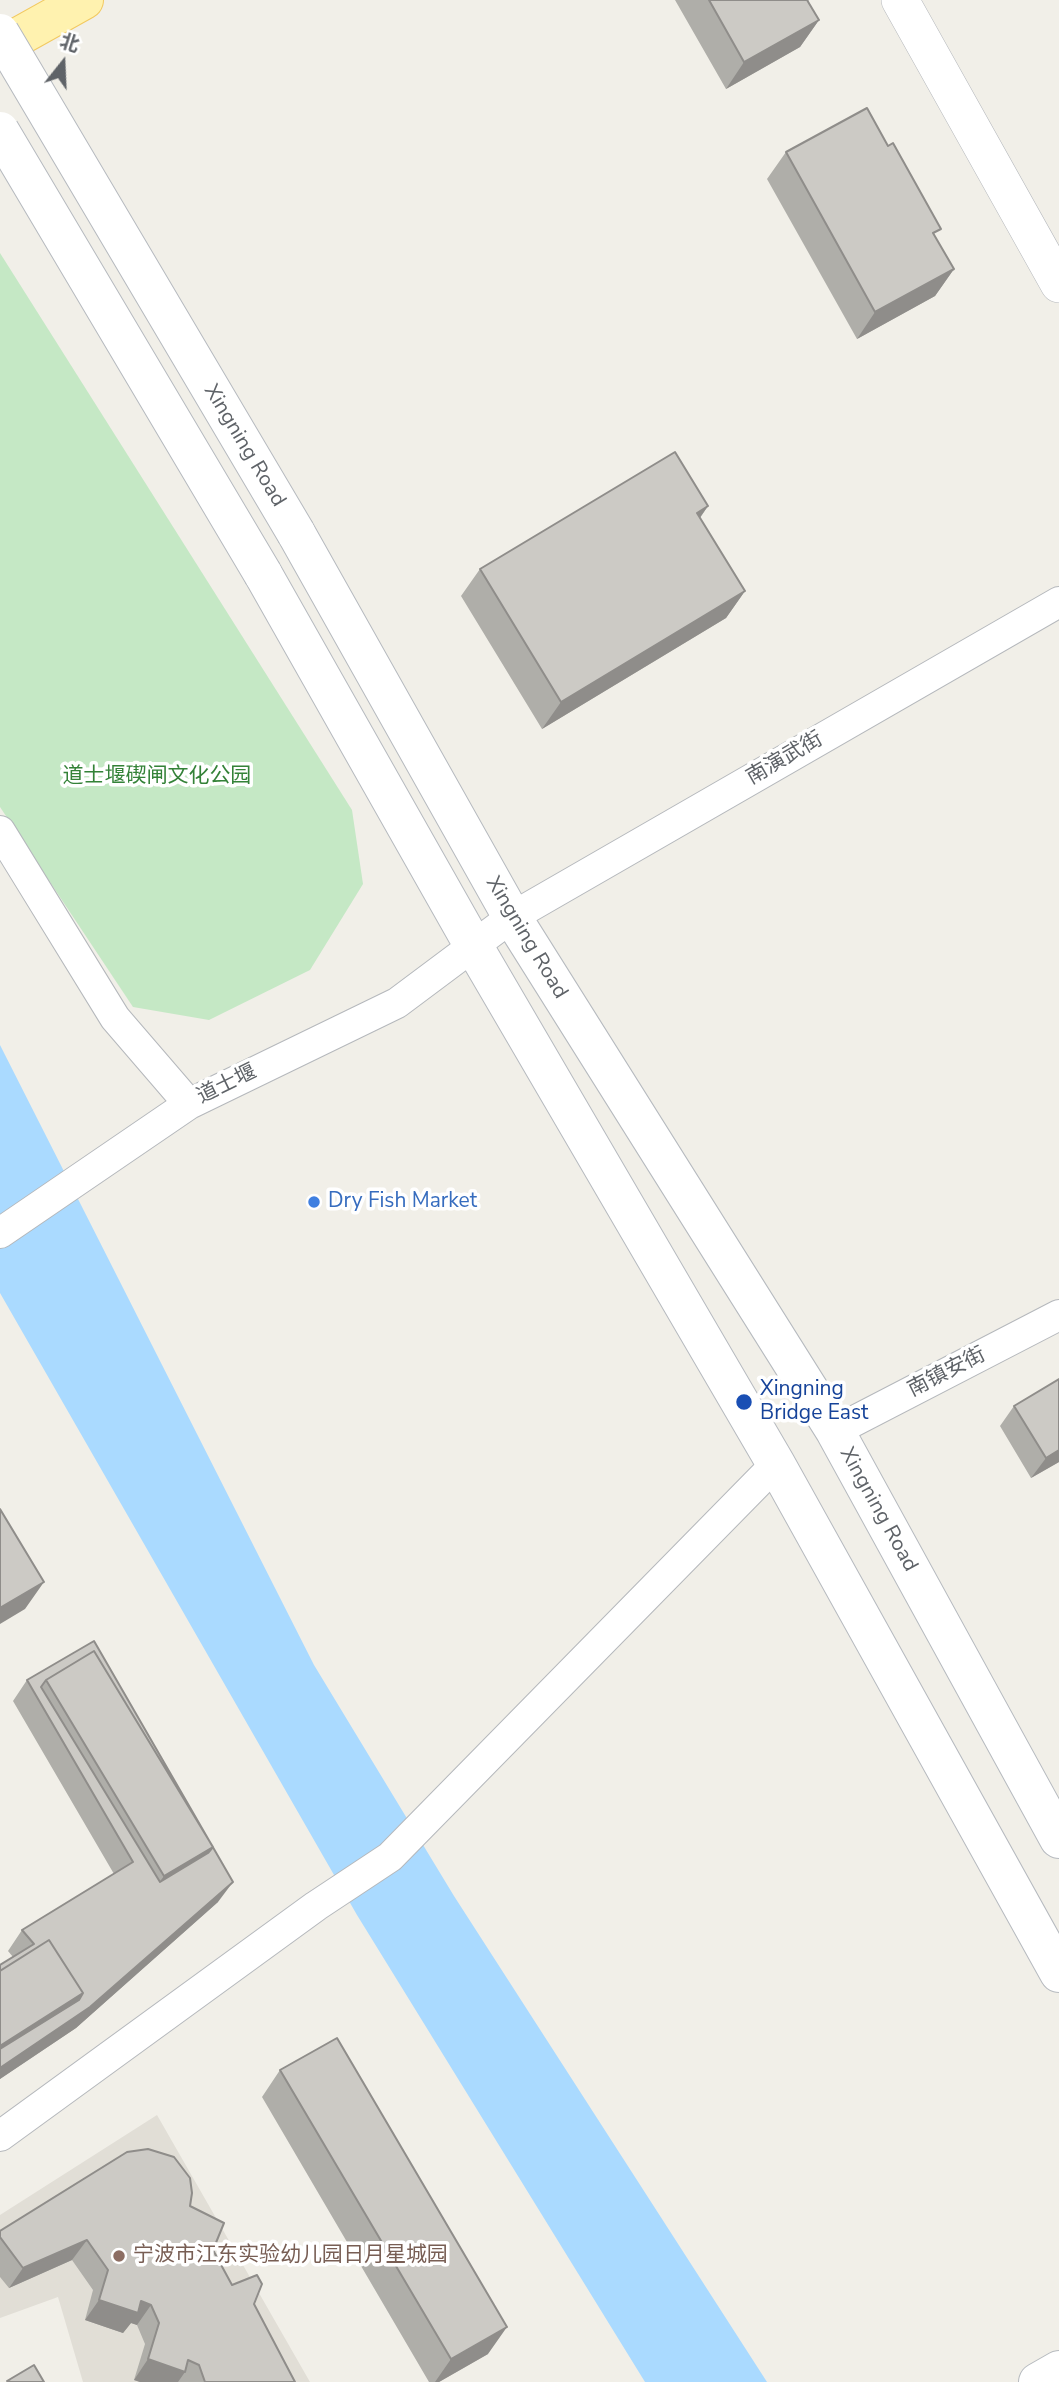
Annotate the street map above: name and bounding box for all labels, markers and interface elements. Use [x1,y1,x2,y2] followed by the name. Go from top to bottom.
[28,28,98,98] north arrow
[56,28,83,58] text: 北
[198,380,290,512] street label: Xingning Road
[742,727,828,791] street label: 南演武街
[63,764,251,790] park label: 道士堰碶闸文化公园
[480,872,572,1004] street label: Xingning Road
[193,1060,261,1110] street label: 道士堰
[328,1189,477,1215] place label: Dry Fish Market
[306,1194,322,1210] marker: Dry Fish Market
[904,1343,990,1403] street label: 南镇安街
[760,1377,868,1427] place label: Xingning Bridge East
[734,1392,754,1412] marker: Xingning Bridge East
[834,1444,922,1576] street label: Xingning Road
[133,2243,448,2269] place label: 宁波市江东实验幼儿园日月星城园
[111,2248,127,2264] marker: 宁波市江东实验幼儿园日月星城园

